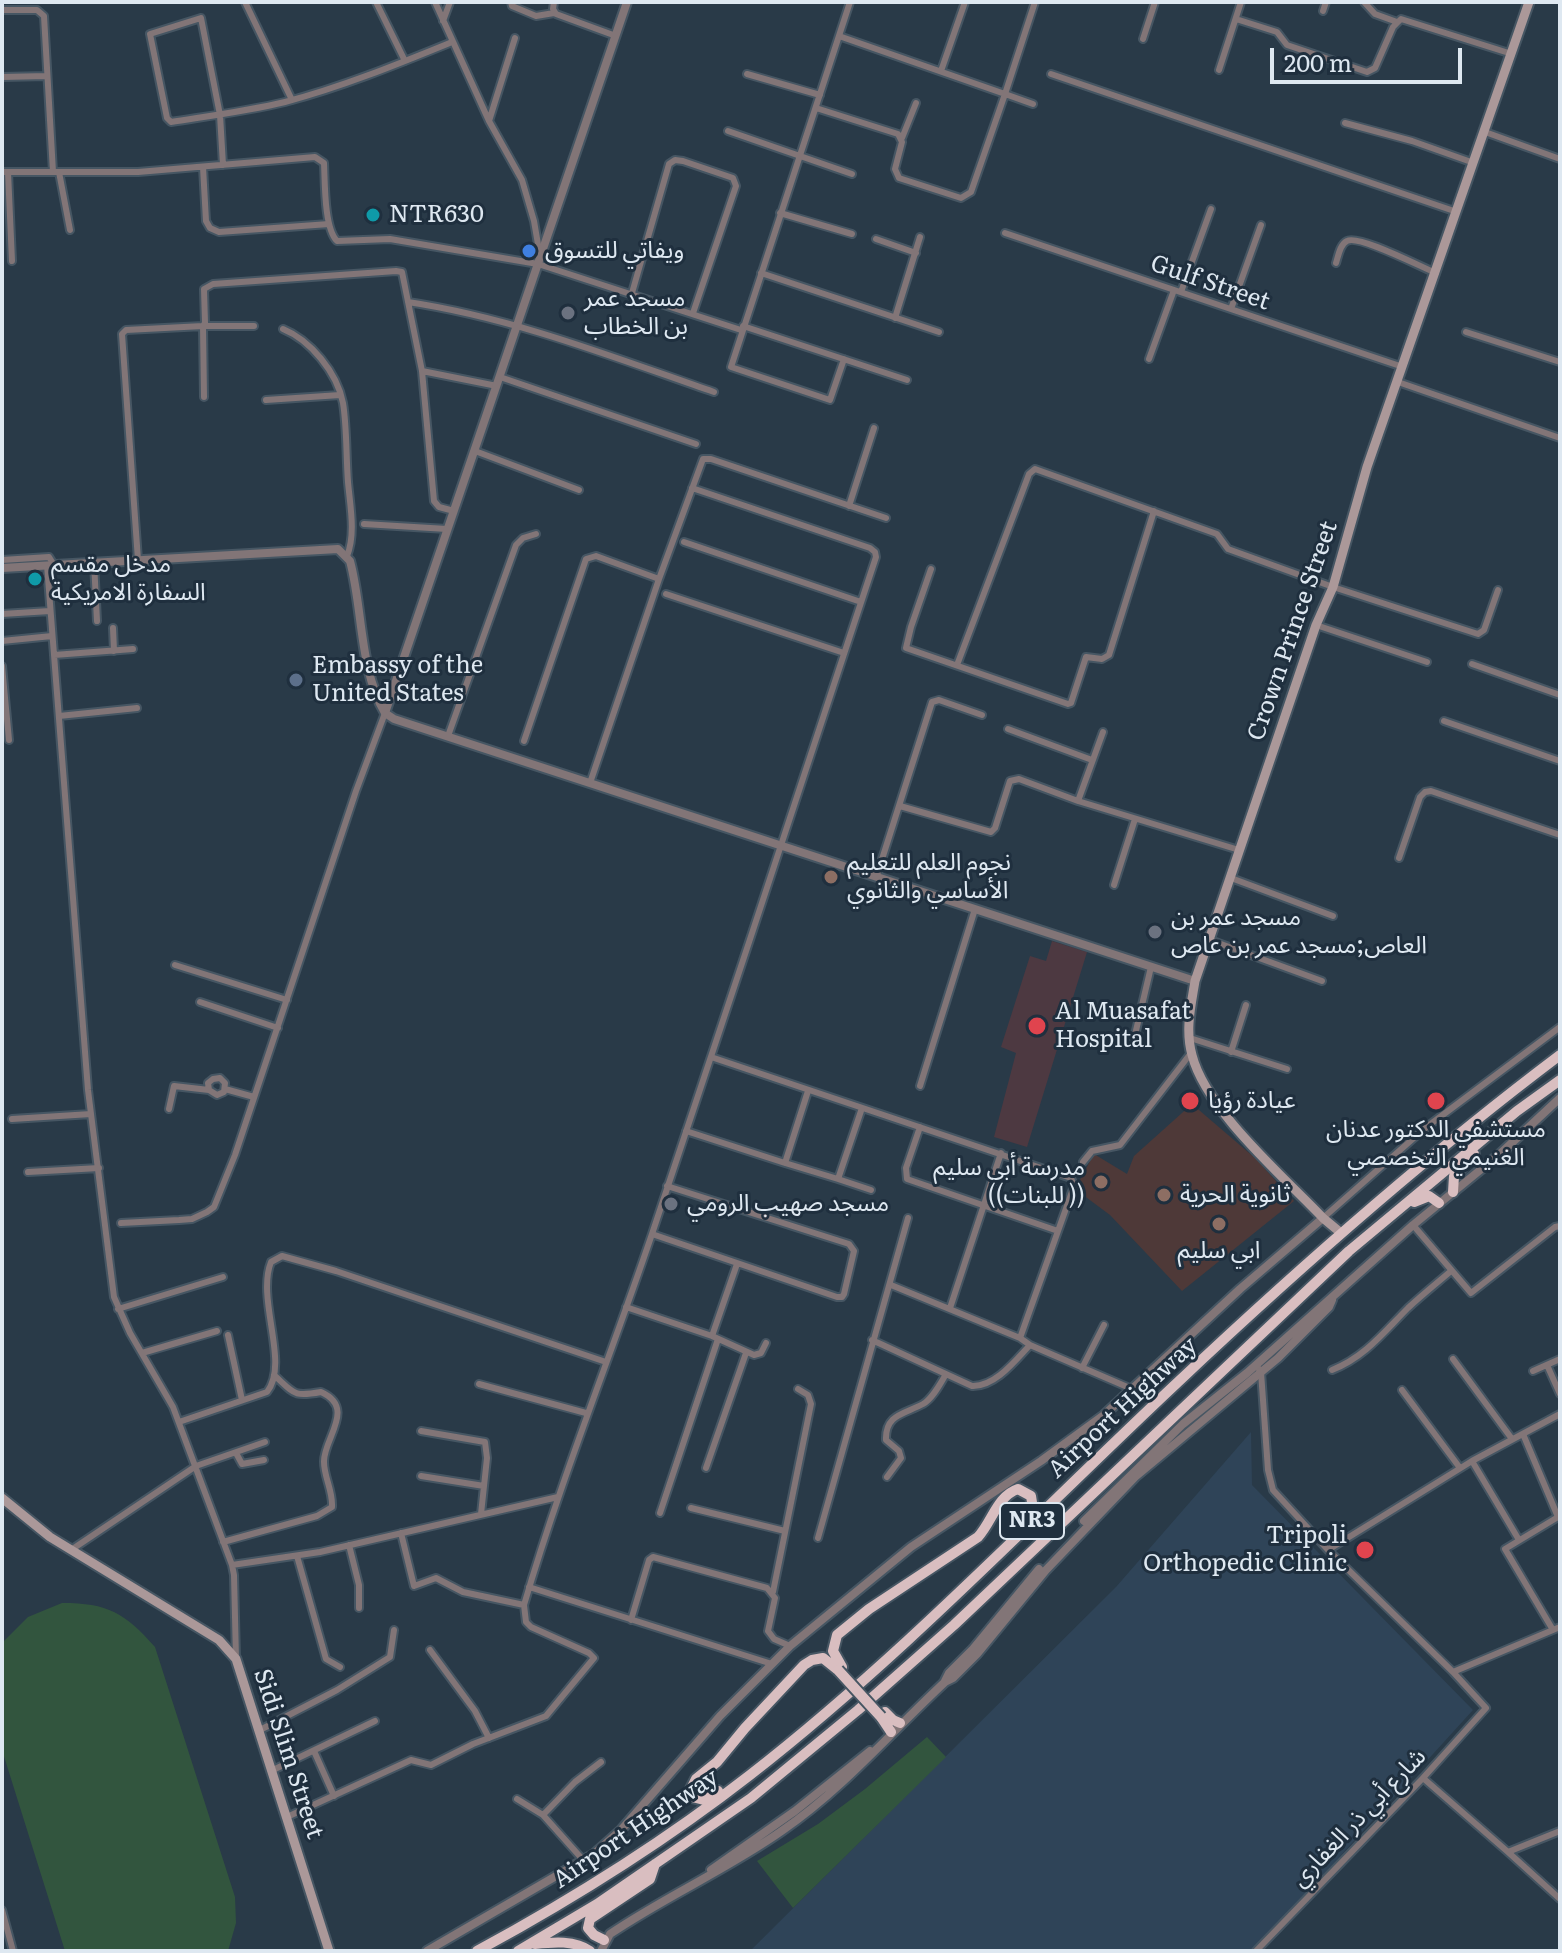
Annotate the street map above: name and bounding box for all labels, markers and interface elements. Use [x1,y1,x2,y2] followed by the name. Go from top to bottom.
[1274,32,1466,82] scale bar
[1284,44,1352,79] text: 200 m
[389,201,484,229] place label: NTR630
[364,206,382,224] marker: NTR630
[545,237,684,265] place label: ويفاتي للتسوق
[520,242,538,260] marker: ويفاتي للتسوق
[1147,249,1273,317] street label: Gulf Street
[584,285,688,341] place label: مسجد عمر بن الخطاب
[559,304,577,322] marker: مسجد عمر بن الخطاب
[1242,517,1344,745] street label: Crown Prince Street
[51,551,206,607] place label: مدخل مقسم السفارة الامريكية
[26,570,44,588] marker: مدخل مقسم السفارة الامريكية
[312,652,483,708] place label: Embassy of the United States
[287,671,305,689] marker: Embassy of the United States
[847,849,1011,905] place label: نجوم العلم للتعليم الأساسي والثانوي
[822,868,840,886] marker: نجوم العلم للتعليم الأساسي والثانوي
[1171,904,1427,960] place label: مسجد عمر بن العاص;مسجد عمر بن عاص
[1146,923,1164,941] marker: مسجد عمر بن العاص;مسجد عمر بن عاص
[1055,998,1191,1054] place label: Al Muasafat Hospital
[1026,1015,1048,1037] marker: Al Muasafat Hospital
[1208,1087,1296,1115] place label: عيادة رؤيا
[1179,1090,1201,1112] marker: عيادة رؤيا
[1425,1090,1447,1112] marker: مستشفي الدكتور عدنان الغنيمي التخصصي
[1326,1116,1546,1172] place label: مستشفي الدكتور عدنان الغنيمي التخصصي
[933,1154,1085,1210] place label: مدرسة أبي سليم ((للبنات ))
[1092,1173,1110,1191] marker: مدرسة أبي سليم ((للبنات ))
[1180,1181,1290,1209] place label: ثانوية الحرية
[1155,1186,1173,1204] marker: ثانوية الحرية
[687,1190,889,1218] place label: مسجد صهيب الرومي
[662,1195,680,1213] marker: مسجد صهيب الرومي
[1210,1215,1228,1233] marker: ابي سليم
[1177,1237,1261,1265] place label: ابي سليم
[1042,1331,1204,1485] street label: Airport Highway
[1000,1503,1064,1539] road number: NR3
[1143,1522,1347,1578] place label: Tripoli Orthopedic Clinic
[1354,1539,1376,1561] marker: Tripoli Orthopedic Clinic
[247,1665,329,1843] street label: Sidi Slim Street
[1286,1743,1432,1893] street label: شارع أبي ذر الغفاري
[548,1763,724,1895] street label: Airport Highway

